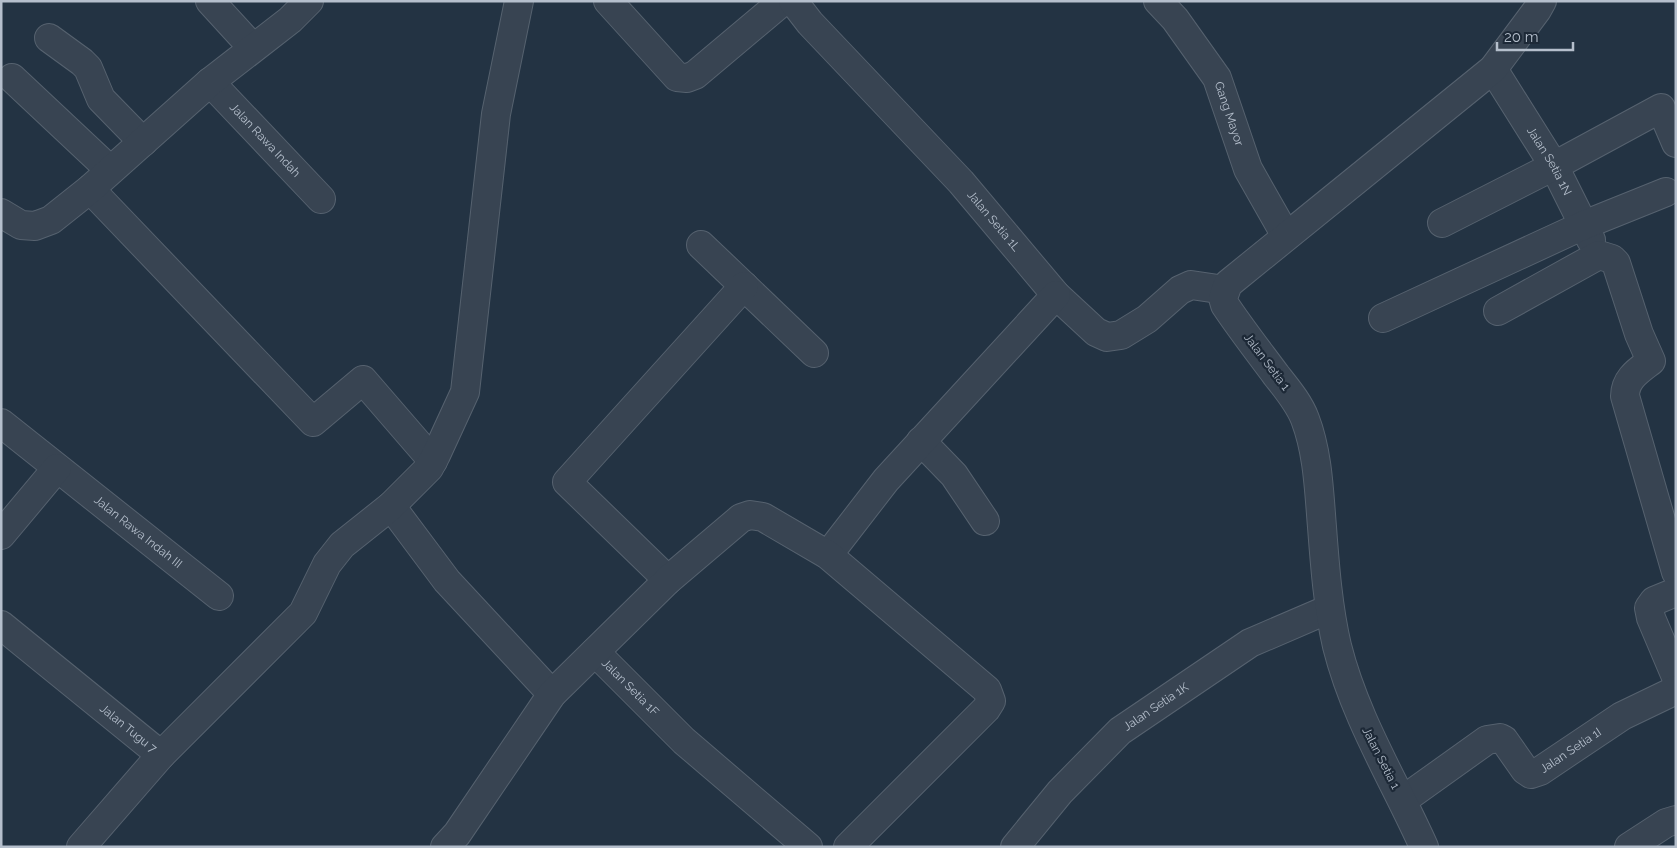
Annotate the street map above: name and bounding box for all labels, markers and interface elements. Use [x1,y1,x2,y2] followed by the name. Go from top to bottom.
[1497,20,1573,52] scale bar
[1504,28,1539,46] text: 20 m
[1212,80,1247,149] street label: Gang Mayor
[227,100,303,180] street label: Jalan Rawa Indah
[1524,124,1575,198] street label: Jalan Setia 1N
[964,188,1023,254] street label: Jalan Setia 1L
[1241,331,1293,393] street label: Jalan Setia 1
[91,493,185,571] street label: Jalan Rawa Indah III
[599,656,662,719] street label: Jalan Setia 1F
[1121,680,1191,734] street label: Jalan Setia 1K
[97,701,160,756] street label: Jalan Tugu 7
[1359,725,1403,791] street label: Jalan Setia 1
[1537,725,1604,776] street label: Jalan Setia 1I

